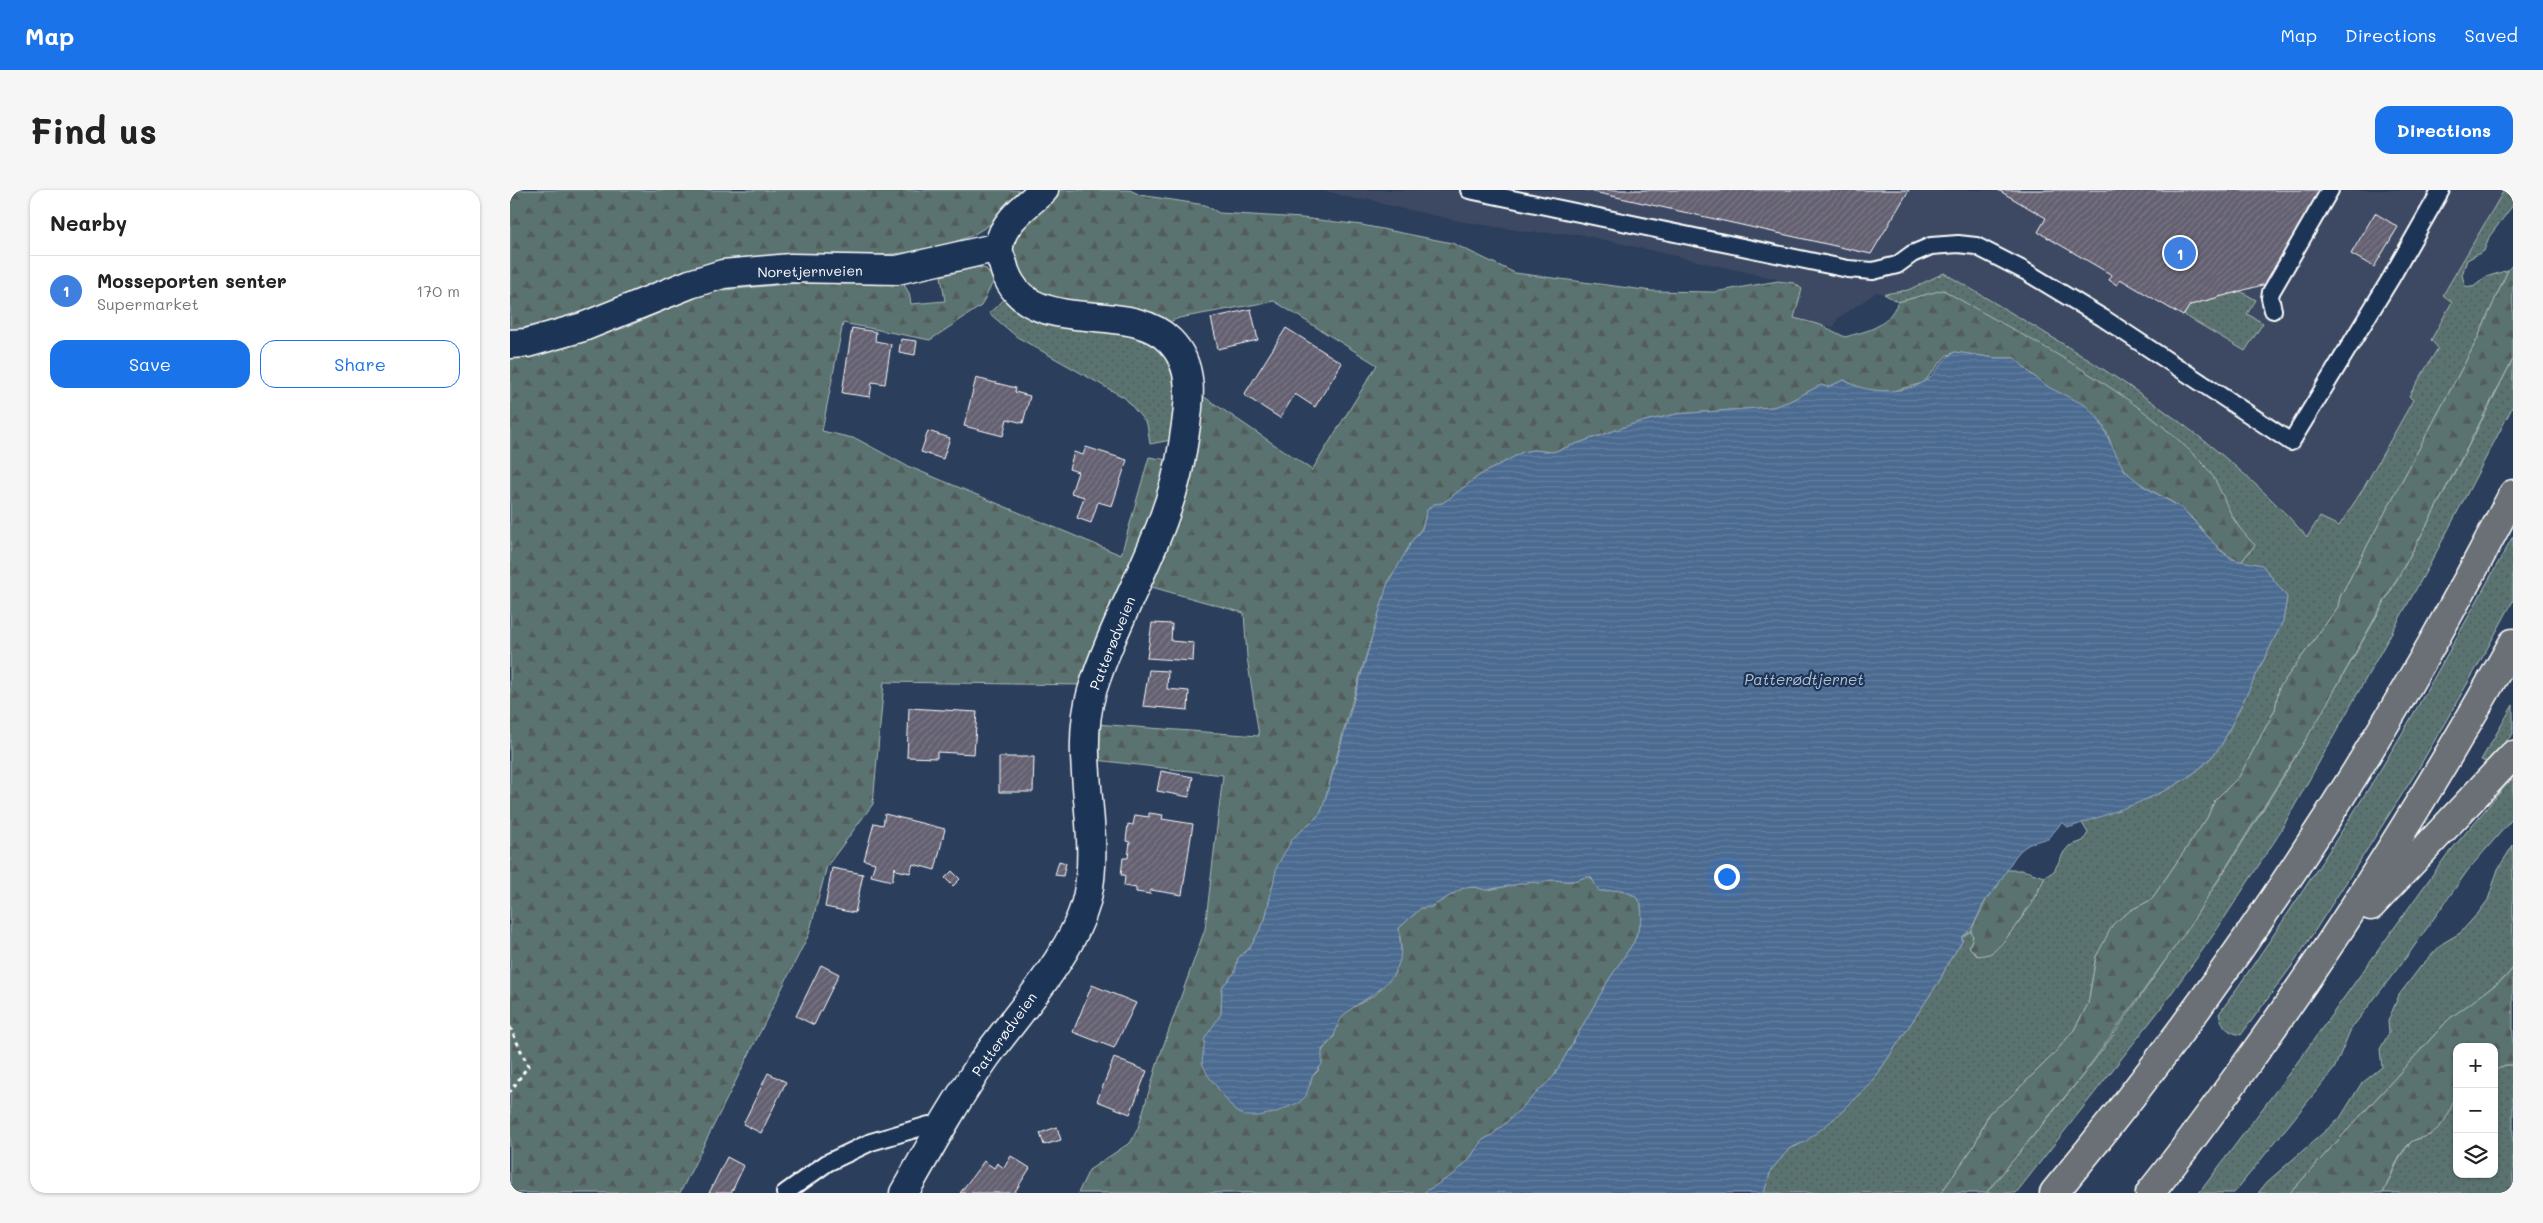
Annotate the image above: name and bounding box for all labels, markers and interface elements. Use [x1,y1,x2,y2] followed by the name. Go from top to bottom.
[25,20,74,51] text: Map
[2280,23,2317,47] text: Map
[2345,23,2437,47] text: Directions
[2465,23,2518,47] text: Saved
[2375,106,2513,154] button: Directions
[30,107,157,153] text: Find us
[50,209,127,236] text: Nearby
[2164,234,2196,272] pin: 1
[757,261,863,281] street label: Noretjernveien
[97,268,287,293] text: Mosseporten senter
[62,280,70,301] text: 1
[416,280,460,301] text: 170 m
[97,293,199,314] text: Supermarket
[50,340,250,388] button: Save
[260,340,460,388] button: Share
[1085,593,1139,693] street label: Patterødveien
[1744,669,1864,689] water label: Patterødtjernet
[1714,864,1740,890] your location
[967,988,1041,1080] street label: Patterødveien
[2453,1043,2498,1178] map controls
[2453,1043,2498,1088] button: +
[2453,1088,2498,1133] button: −
[2453,1133,2498,1178] button: layers

